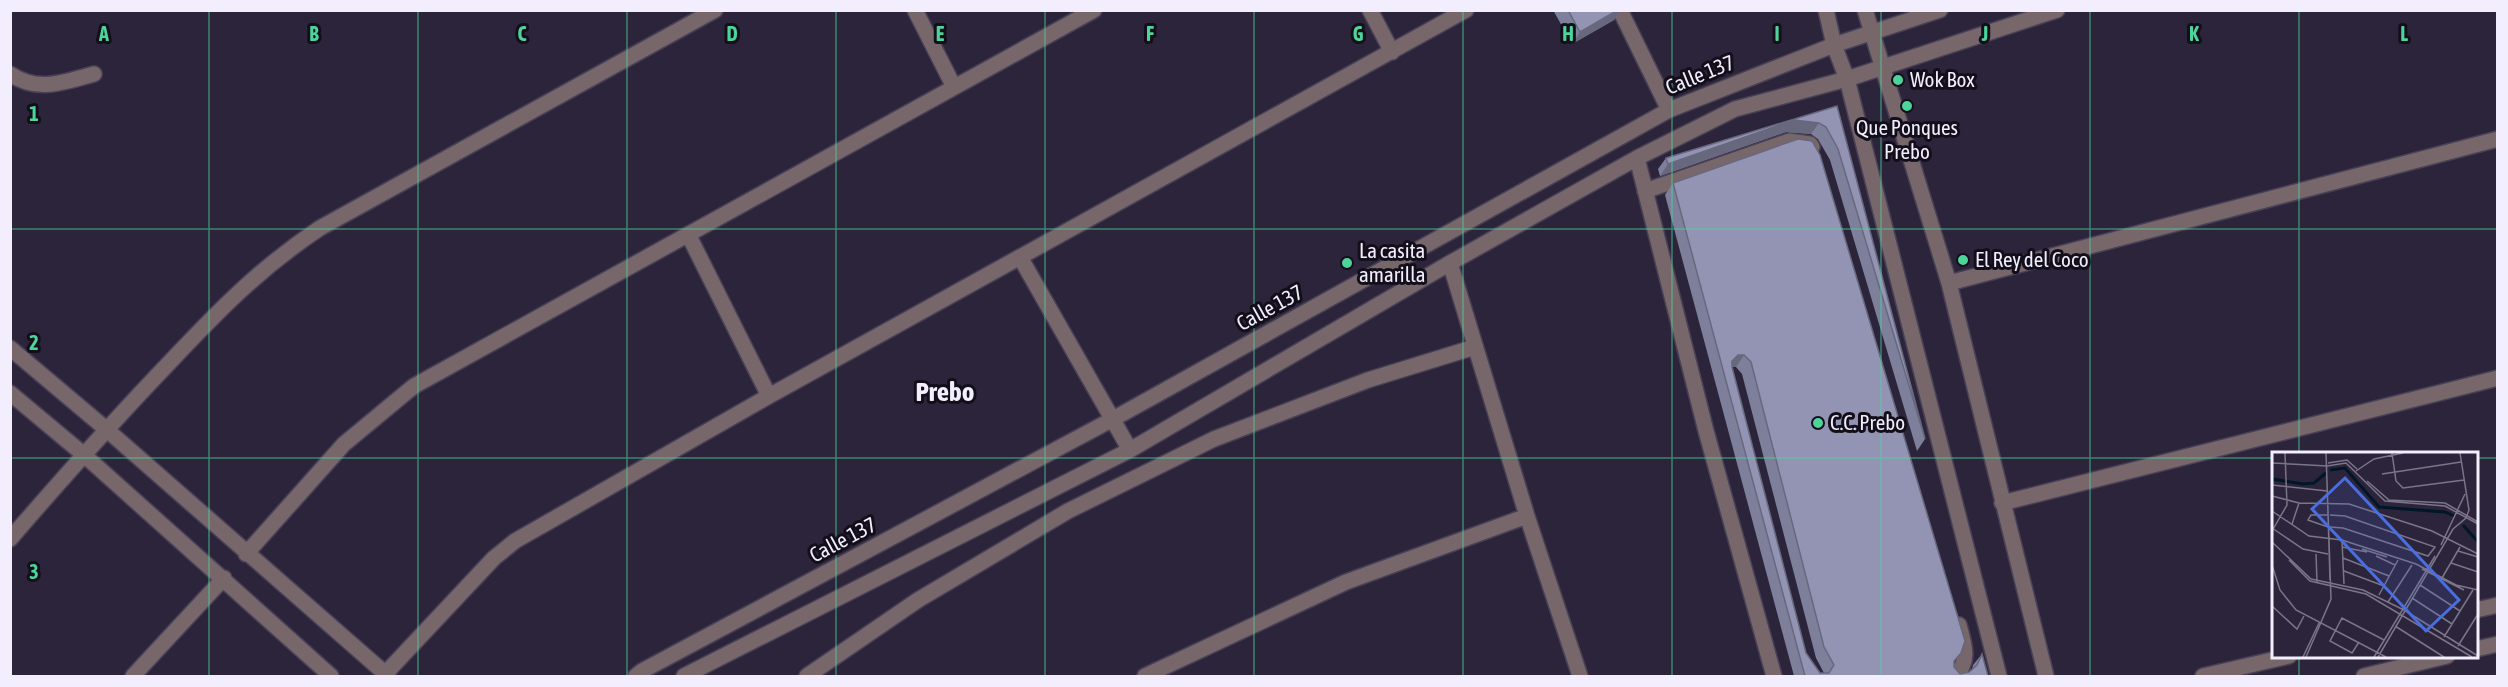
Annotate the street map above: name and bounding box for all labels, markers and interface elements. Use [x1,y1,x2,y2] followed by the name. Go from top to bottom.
[98,22,109,45] text: A
[309,22,319,45] text: B
[518,22,527,45] text: C
[726,22,738,45] text: D
[936,22,945,45] text: E
[1146,22,1154,45] text: F
[1353,22,1364,45] text: G
[1562,22,1574,45] text: H
[1774,22,1780,45] text: I
[1981,22,1988,45] text: J
[2189,22,2199,45] text: K
[2400,22,2408,45] text: L
[1662,49,1738,99] street label: Calle 137
[1910,67,1975,91] place label: Wok Box
[1891,73,1905,87] marker: Wok Box
[1900,99,1914,113] marker: Que Ponques Prebo
[29,102,39,125] text: 1
[1856,115,1958,163] place label: Que Ponques Prebo
[1359,238,1426,286] place label: La casita amarilla
[1975,247,2089,271] place label: El Rey del Coco
[1956,253,1970,267] marker: El Rey del Coco
[1340,256,1354,270] marker: La casita amarilla
[1232,279,1307,335] street label: Calle 137
[29,331,39,354] text: 2
[916,376,974,407] district label: Prebo
[1830,410,1905,434] place label: C.C. Prebo
[1811,416,1825,430] marker: C.C. Prebo
[2272,452,2478,657] inset map
[805,512,880,567] street label: Calle 137
[29,560,39,583] text: 3

